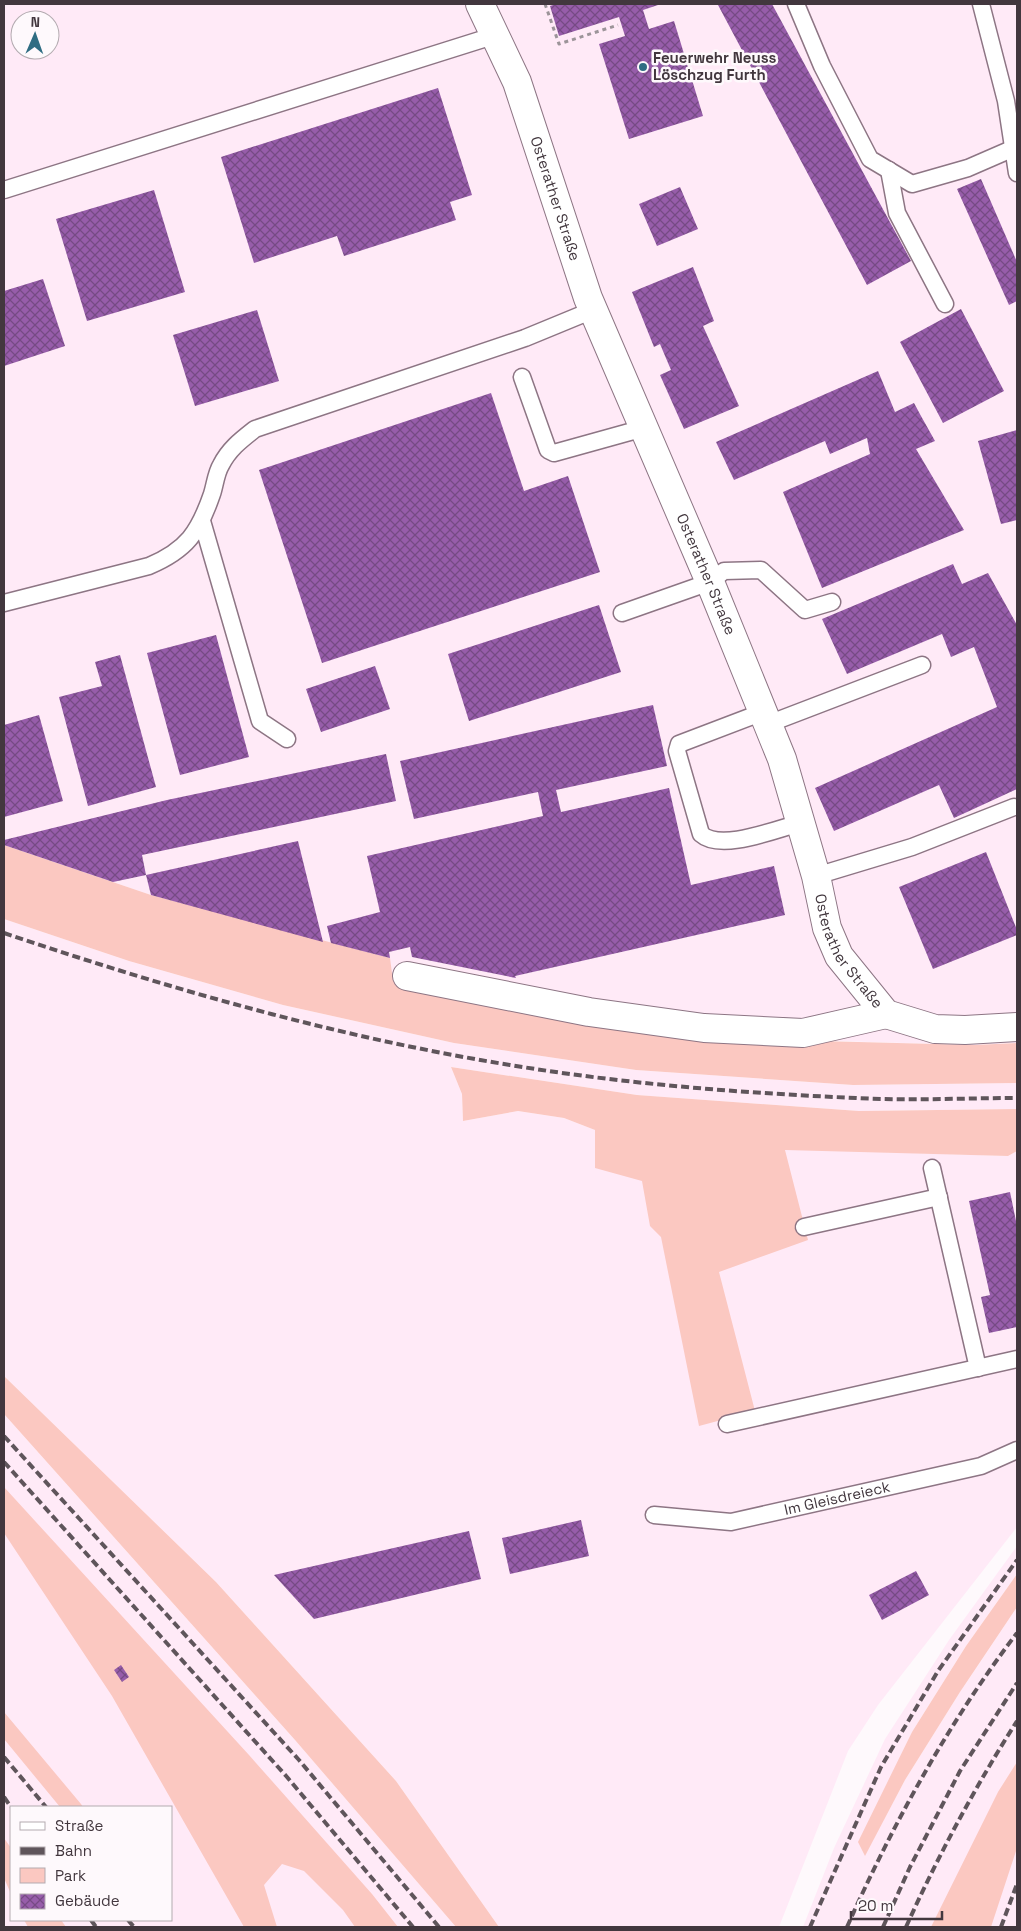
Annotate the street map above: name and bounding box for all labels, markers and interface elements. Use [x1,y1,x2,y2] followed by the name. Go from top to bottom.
[10,10,60,60] north arrow
[30,13,40,31] text: N
[653,48,777,84] place label: Feuerwehr Neuss Löschzug Furth
[637,61,649,73] marker: Feuerwehr Neuss Löschzug Furth
[526,134,585,263] street label: Osterather Straße
[673,510,740,637] street label: Osterather Straße
[811,892,888,1012] street label: Osterather Straße
[782,1477,892,1519] street label: Im Gleisdreieck
[10,1806,172,1921] legend
[55,1816,104,1835] text: Straße
[55,1841,92,1860] text: Bahn
[55,1866,86,1885] text: Park
[851,1888,942,1920] scale bar
[55,1891,120,1910] text: Gebäude
[858,1896,893,1915] text: 20 m

